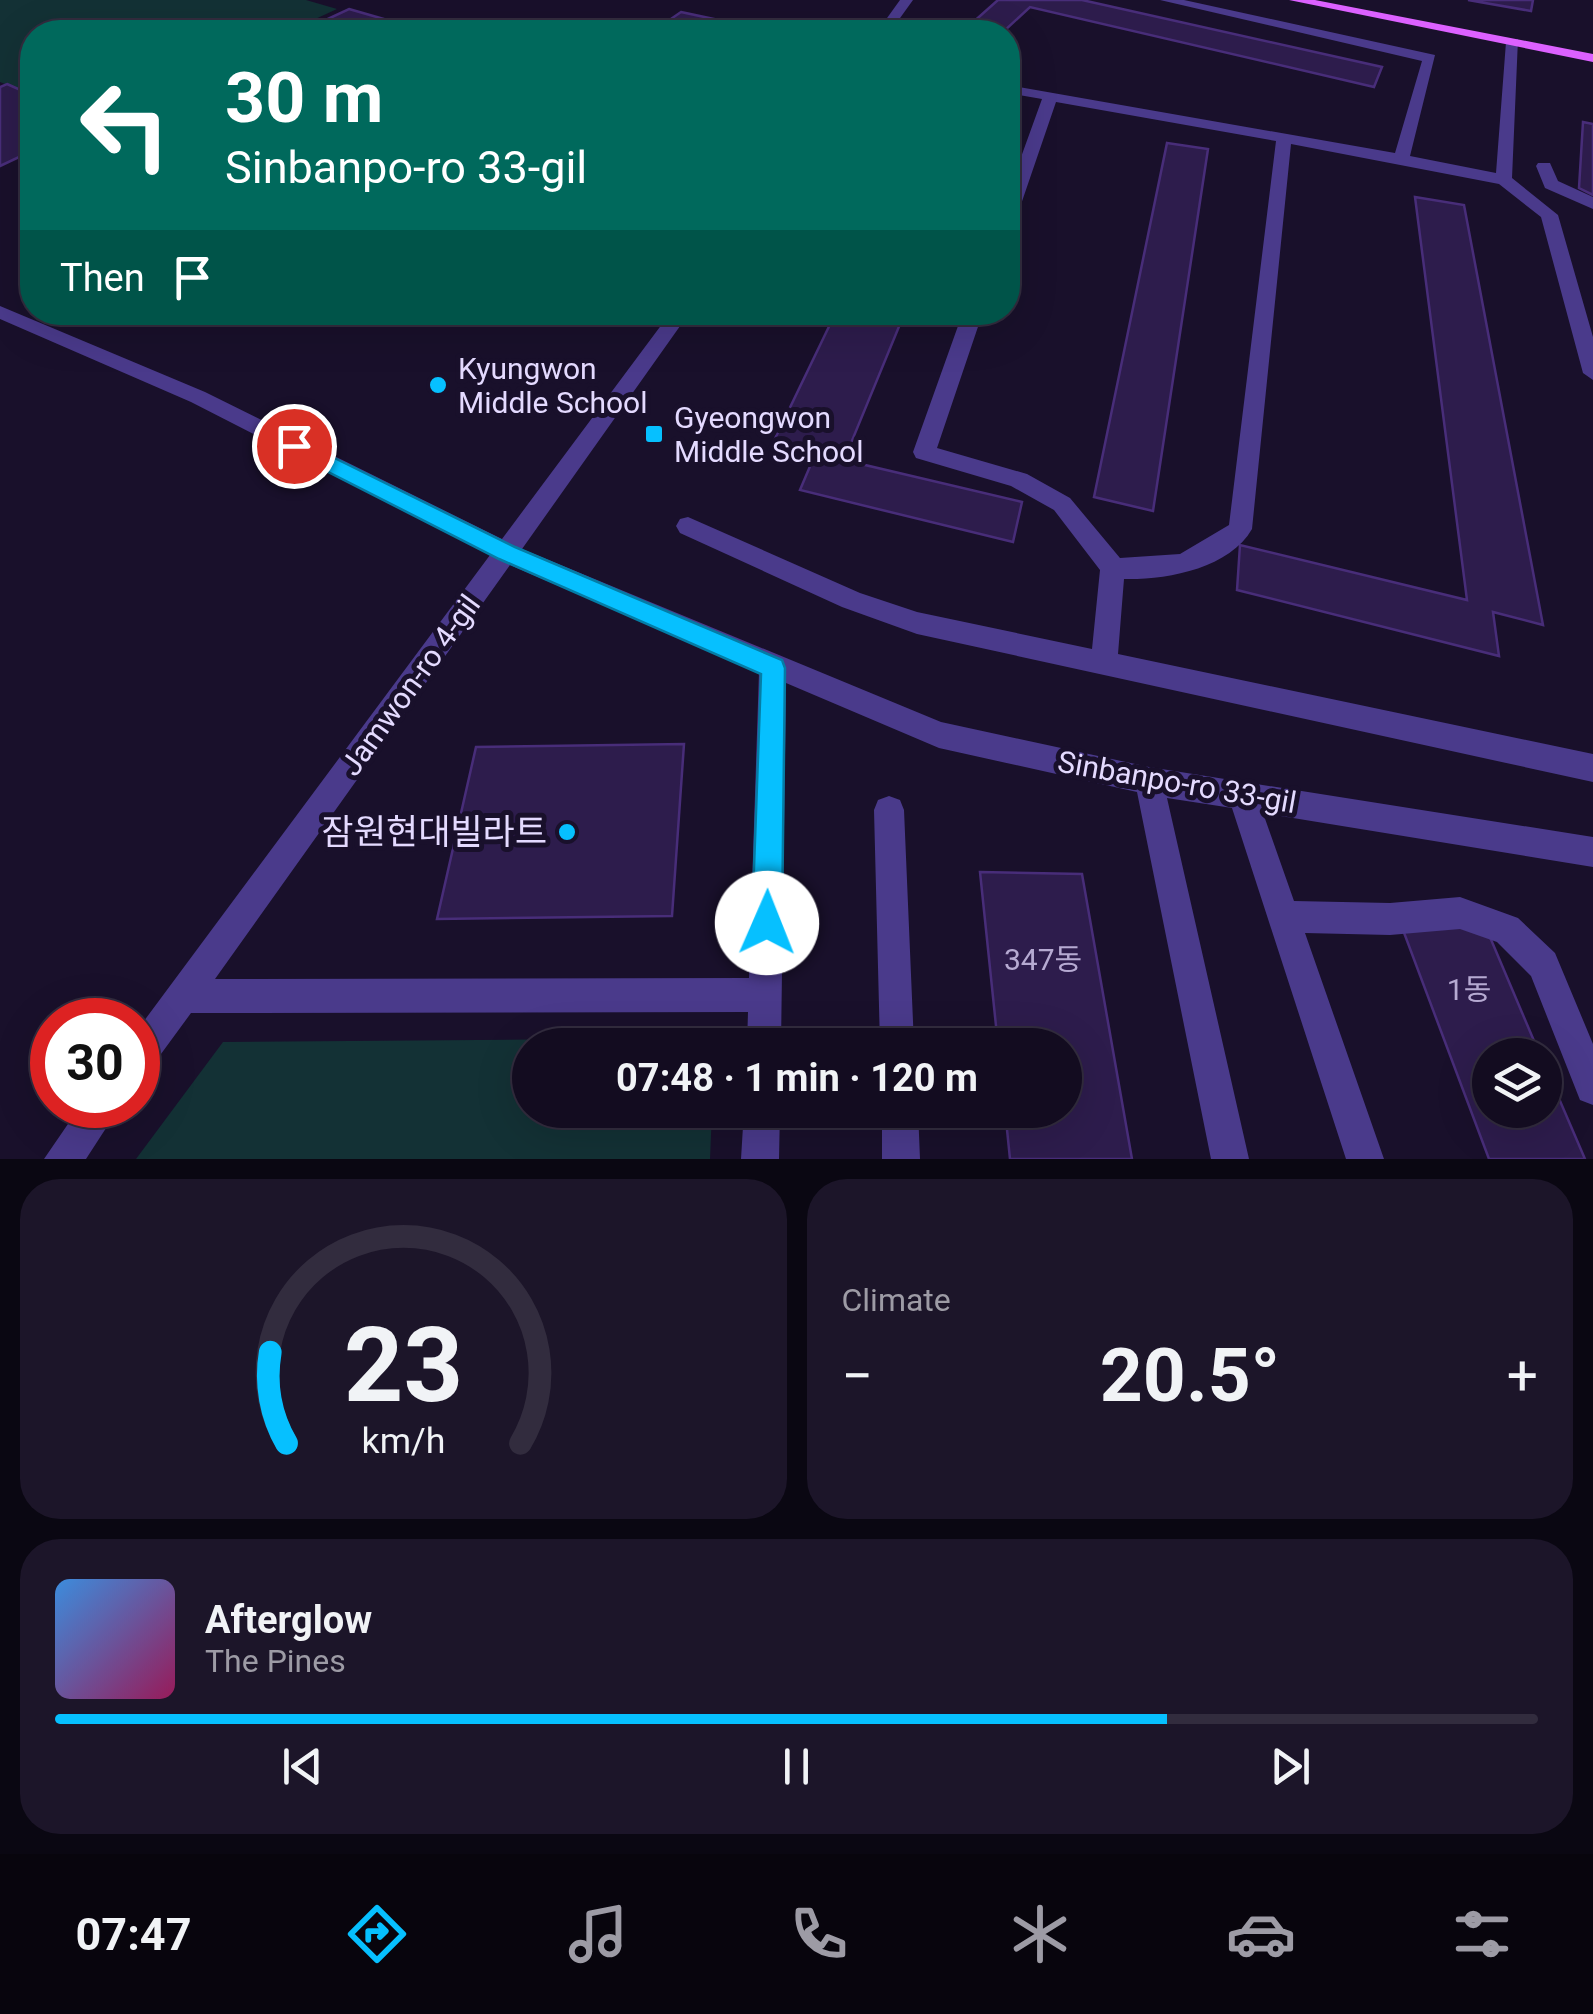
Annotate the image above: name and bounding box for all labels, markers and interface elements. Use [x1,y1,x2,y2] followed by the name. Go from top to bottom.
[225,57,383,139] text: 30 m
[60,60,190,190] icon: left
[225,141,587,194] text: Sinbanpo-ro 33-gil
[165,250,220,305] icon: arrive
[60,256,145,300] text: Then
[458,351,648,420] place label: Kyungwon Middle School
[427,374,449,396] marker: Kyungwon Middle School
[674,400,864,469] place label: Gyeongwon Middle School
[252,404,337,489] pin
[267,419,322,474] icon: arrive
[643,423,665,445] marker: Gyeongwon Middle School
[333,588,487,782] street label: Jamwon-ro 4-gil
[1055,744,1299,820] street label: Sinbanpo-ro 33-gil
[322,812,547,853] place label: 잠원현대빌라트
[556,821,578,843] marker: 잠원현대빌라트
[715,871,819,975] position arrow
[1004,942,1082,977] house number: 347동
[1447,972,1491,1007] house number: 1동
[30,998,160,1128] speed limit sign: 30
[1472,1038,1562,1128] map controls
[1472,1038,1562,1128] button: layers
[616,1056,978,1100] text: 07:48 · 1 min · 120 m
[842,1281,951,1319] text: Climate
[344,1305,463,1426] text: 23
[1100,1331,1280,1419] text: 20.5°
[842,1344,873,1408] text: −
[1507,1344,1538,1408] text: +
[361,1420,445,1462] text: km/h
[205,1598,372,1642] text: Afterglow
[205,1642,346,1680] text: The Pines
[275,1739,330,1794] icon: previous
[769,1739,824,1794] icon: pause
[1263,1739,1318,1794] icon: next
[342,1899,412,1969] icon: directions
[563,1899,633,1969] icon: music
[784,1899,854,1969] icon: phone
[1005,1899,1075,1969] icon: climate
[1226,1899,1296,1969] icon: car
[1447,1899,1517,1969] icon: filters
[76,1908,191,1961] text: 07:47

